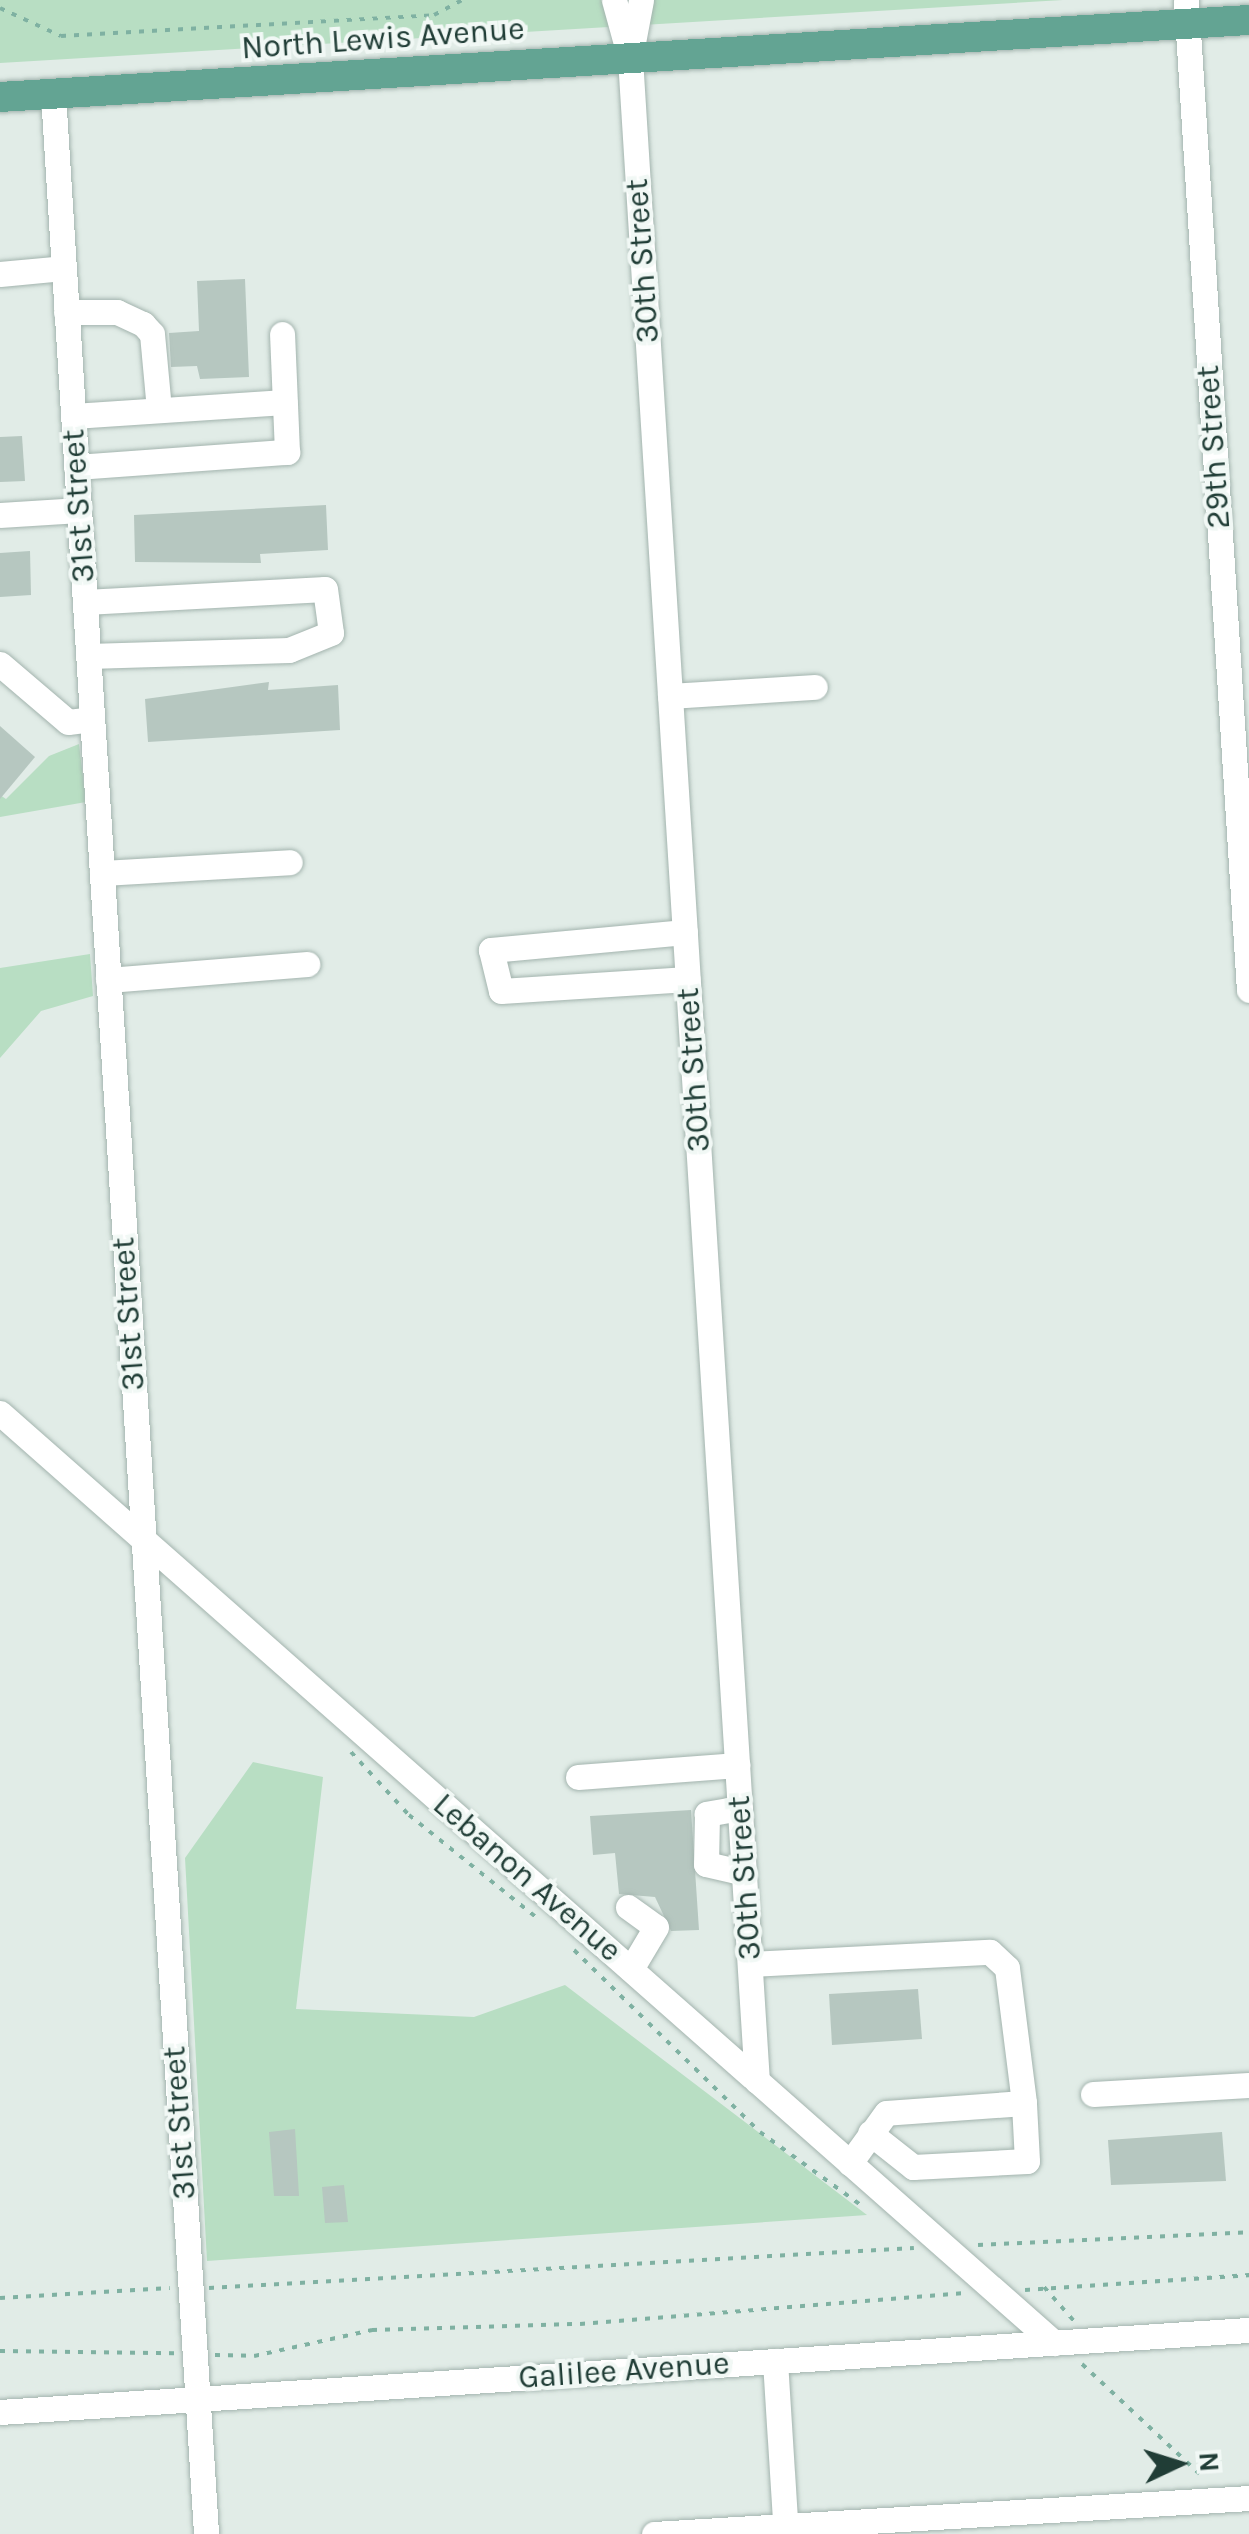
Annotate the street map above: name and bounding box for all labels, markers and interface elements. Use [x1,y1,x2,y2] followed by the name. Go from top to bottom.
[240,10,526,68] street label: North Lewis Avenue
[618,178,668,344] street label: 30th Street
[1189,364,1239,530] street label: 29th Street
[54,428,104,584] street label: 31st Street
[669,987,719,1153] street label: 30th Street
[104,1236,154,1392] street label: 31st Street
[425,1786,629,1970] street label: Lebanon Avenue
[720,1795,770,1961] street label: 30th Street
[155,2045,205,2201] street label: 31st Street
[517,2344,731,2398] street label: Galilee Avenue
[1129,2414,1229,2514] north arrow
[1192,2451,1227,2473] text: N

